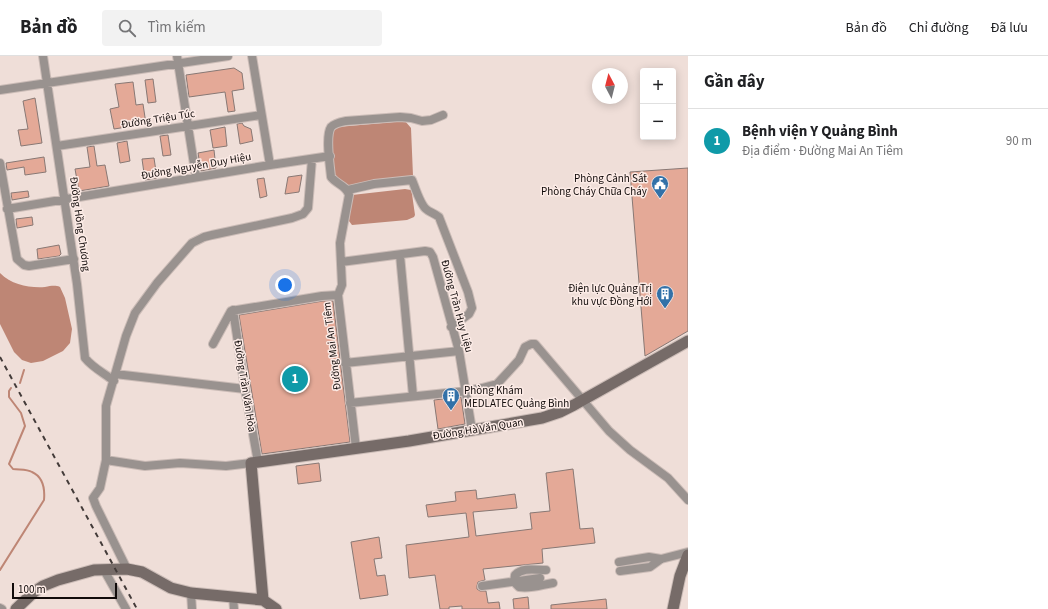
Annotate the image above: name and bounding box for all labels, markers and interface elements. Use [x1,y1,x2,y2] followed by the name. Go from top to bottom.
[102,10,382,46] search box
[20,14,78,41] text: Bản đồ
[116,17,138,39] icon: search
[148,17,206,38] text: Tìm kiếm
[846,18,887,38] text: Bản đồ
[909,18,968,38] text: Chỉ đường
[990,18,1028,38] text: Đã lưu
[592,68,628,104] north arrow
[640,68,676,140] map controls
[640,68,676,104] button: +
[704,70,765,94] text: Gần đây
[640,104,676,140] button: −
[120,106,196,132] street label: Đường Triệu Túc
[742,121,898,142] text: Bệnh viện Y Quảng Bình
[714,132,720,150] text: 1
[1006,132,1032,150] text: 90 m
[742,142,903,160] text: Địa điểm · Đường Mai An Tiêm
[140,149,252,183] street label: Đường Nguyễn Duy Hiệu
[541,171,647,199] place label: Phòng Cảnh Sát Phòng Cháy Chữa Cháy
[650,174,670,199] public building icon: Phòng Cảnh Sát Phòng Cháy Chữa Cháy
[66,176,94,273] street label: Đường Hồng Chương
[437,258,477,354] street label: Đường Trần Huy Liệu
[275,275,295,295] your location
[568,281,652,309] place label: Điện lực Quảng Trị khu vực Đồng Hới
[655,284,675,309] building icon: Điện lực Quảng Trị khu vực Đồng Hới
[319,301,345,391] street label: Đường Mai An Tiêm
[230,339,260,433] street label: Đường Trần Văn Hòa
[282,364,308,394] pin: 1
[464,383,569,411] place label: Phòng Khám MEDLATEC Quảng Bình
[441,386,461,411] building icon: Phòng Khám MEDLATEC Quảng Bình
[432,414,524,444] street label: Đường Hà Văn Quan
[12,581,117,600] scale bar
[18,582,46,597] text: 100 m

